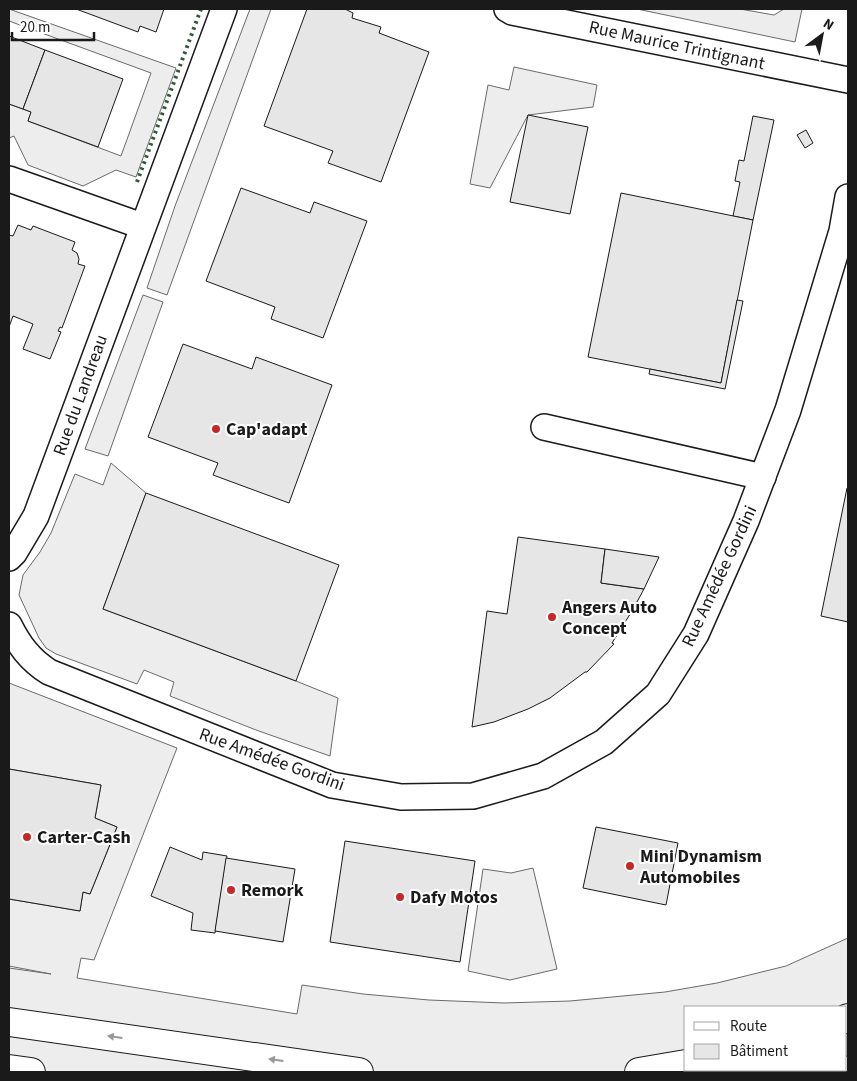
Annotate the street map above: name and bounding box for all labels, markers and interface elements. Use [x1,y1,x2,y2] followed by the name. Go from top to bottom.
[12,10,95,42] scale bar
[797,10,847,60] north arrow
[819,14,838,36] text: N
[587,15,767,76] street label: Rue Maurice Trintignant
[20,17,50,38] text: 20 m
[47,331,114,459] street label: Rue du Landreau
[226,417,308,442] place label: Cap'adapt
[210,423,222,435] marker: Cap'adapt
[676,501,763,651] street label: Rue Amédée Gordini
[561,595,657,641] place label: Angers Auto Concept
[546,611,558,623] marker: Angers Auto Concept
[196,722,348,797] street label: Rue Amédée Gordini
[37,825,131,850] place label: Carter-Cash
[21,831,33,843] marker: Carter-Cash
[639,844,762,890] place label: Mini Dynamism Automobiles
[624,860,636,872] marker: Mini Dynamism Automobiles
[241,878,304,903] place label: Remork
[225,884,237,896] marker: Remork
[410,885,498,910] place label: Dafy Motos
[394,891,406,903] marker: Dafy Motos
[684,1006,847,1071] legend
[730,1016,767,1037] text: Route
[107,1033,123,1041] one-way arrow
[730,1041,788,1062] text: Bâtiment
[268,1056,284,1064] one-way arrow

